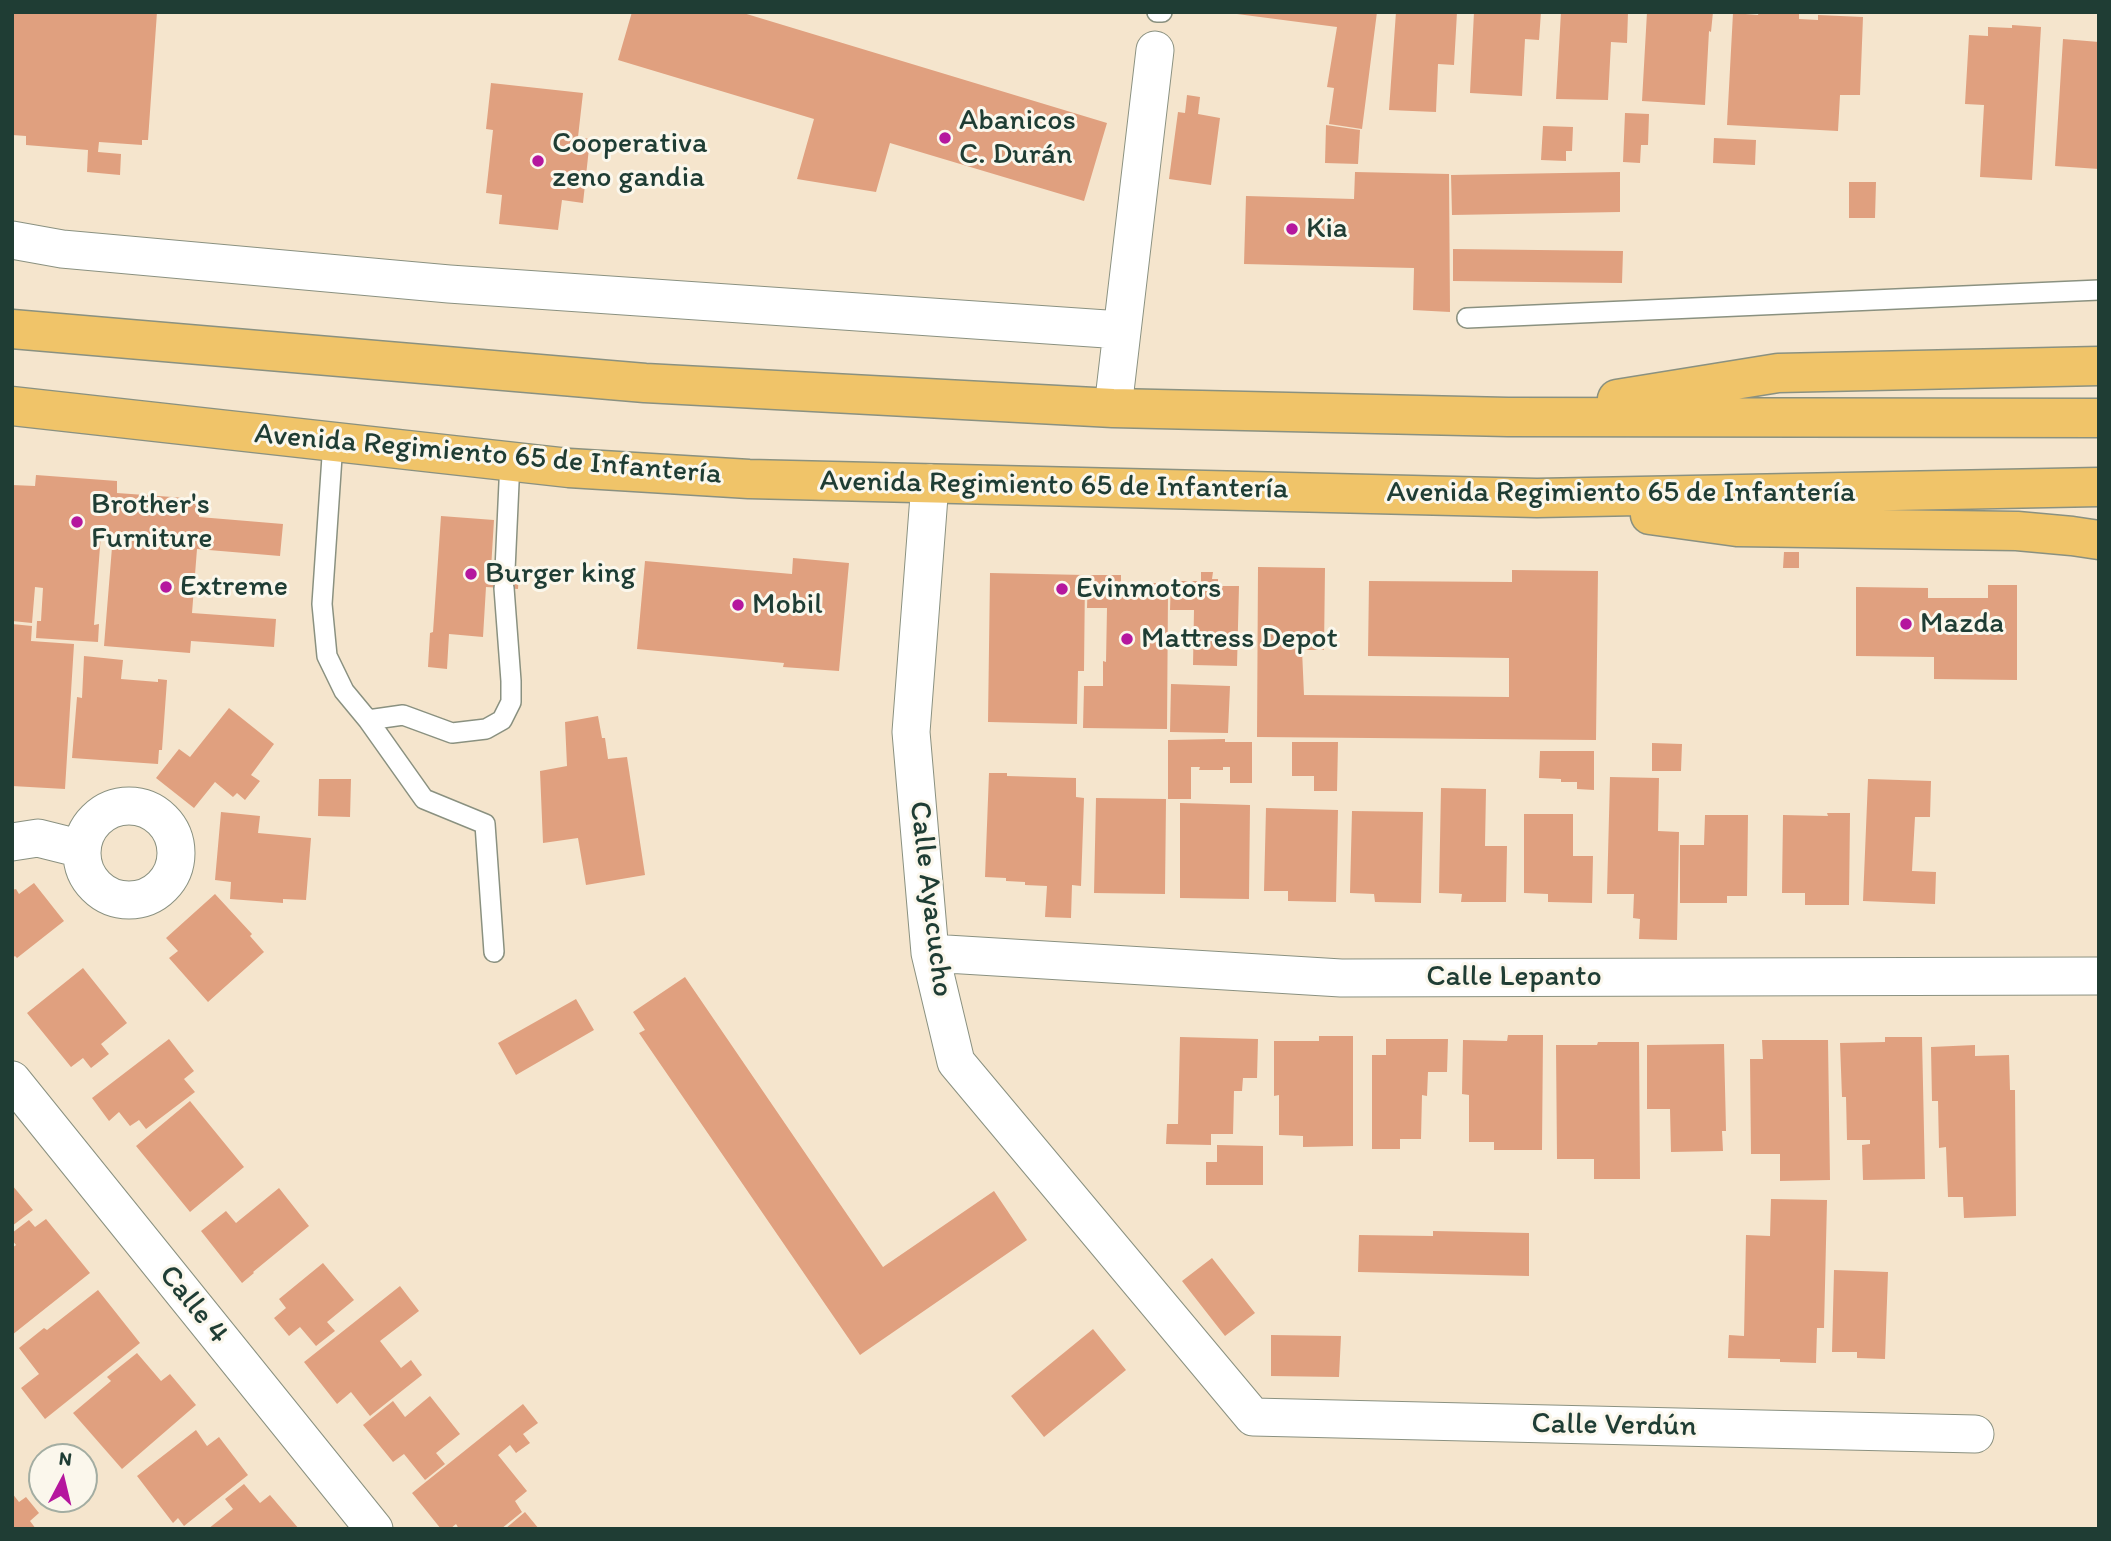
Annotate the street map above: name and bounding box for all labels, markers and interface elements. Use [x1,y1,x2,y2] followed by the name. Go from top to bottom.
[959,103,1076,174] place label: Abanicos C. Durán
[552,126,708,196] place label: Cooperativa zeno gandia
[937,130,953,146] marker: Abanicos C. Durán
[530,153,546,169] marker: Cooperativa zeno gandia
[1306,211,1348,247] place label: Kia
[1284,221,1300,237] marker: Kia
[253,417,723,493] street label: Avenida Regimiento 65 de Infantería
[819,464,1289,508] street label: Avenida Regimiento 65 de Infantería
[1387,475,1855,511] street label: Avenida Regimiento 65 de Infantería
[91,487,212,558] place label: Brother's Furniture
[69,514,85,530] marker: Brother's Furniture
[485,556,636,592] place label: Burger king
[463,566,479,582] marker: Burger king
[180,569,288,605] place label: Extreme
[1076,571,1222,607] place label: Evinmotors
[158,579,174,595] marker: Extreme
[1054,581,1070,597] marker: Evinmotors
[752,587,823,623] place label: Mobil
[730,597,746,613] marker: Mobil
[1920,606,2004,642] place label: Mazda
[1898,616,1914,632] marker: Mazda
[1141,621,1338,657] place label: Mattress Depot
[1119,631,1135,647] marker: Mattress Depot
[900,799,960,999] street label: Calle Ayacucho
[1426,959,1602,995] street label: Calle Lepanto
[150,1258,236,1352] street label: Calle 4
[1531,1407,1697,1445] street label: Calle Verdún
[28,1443,98,1513] north arrow
[58,1446,73,1471] text: N

